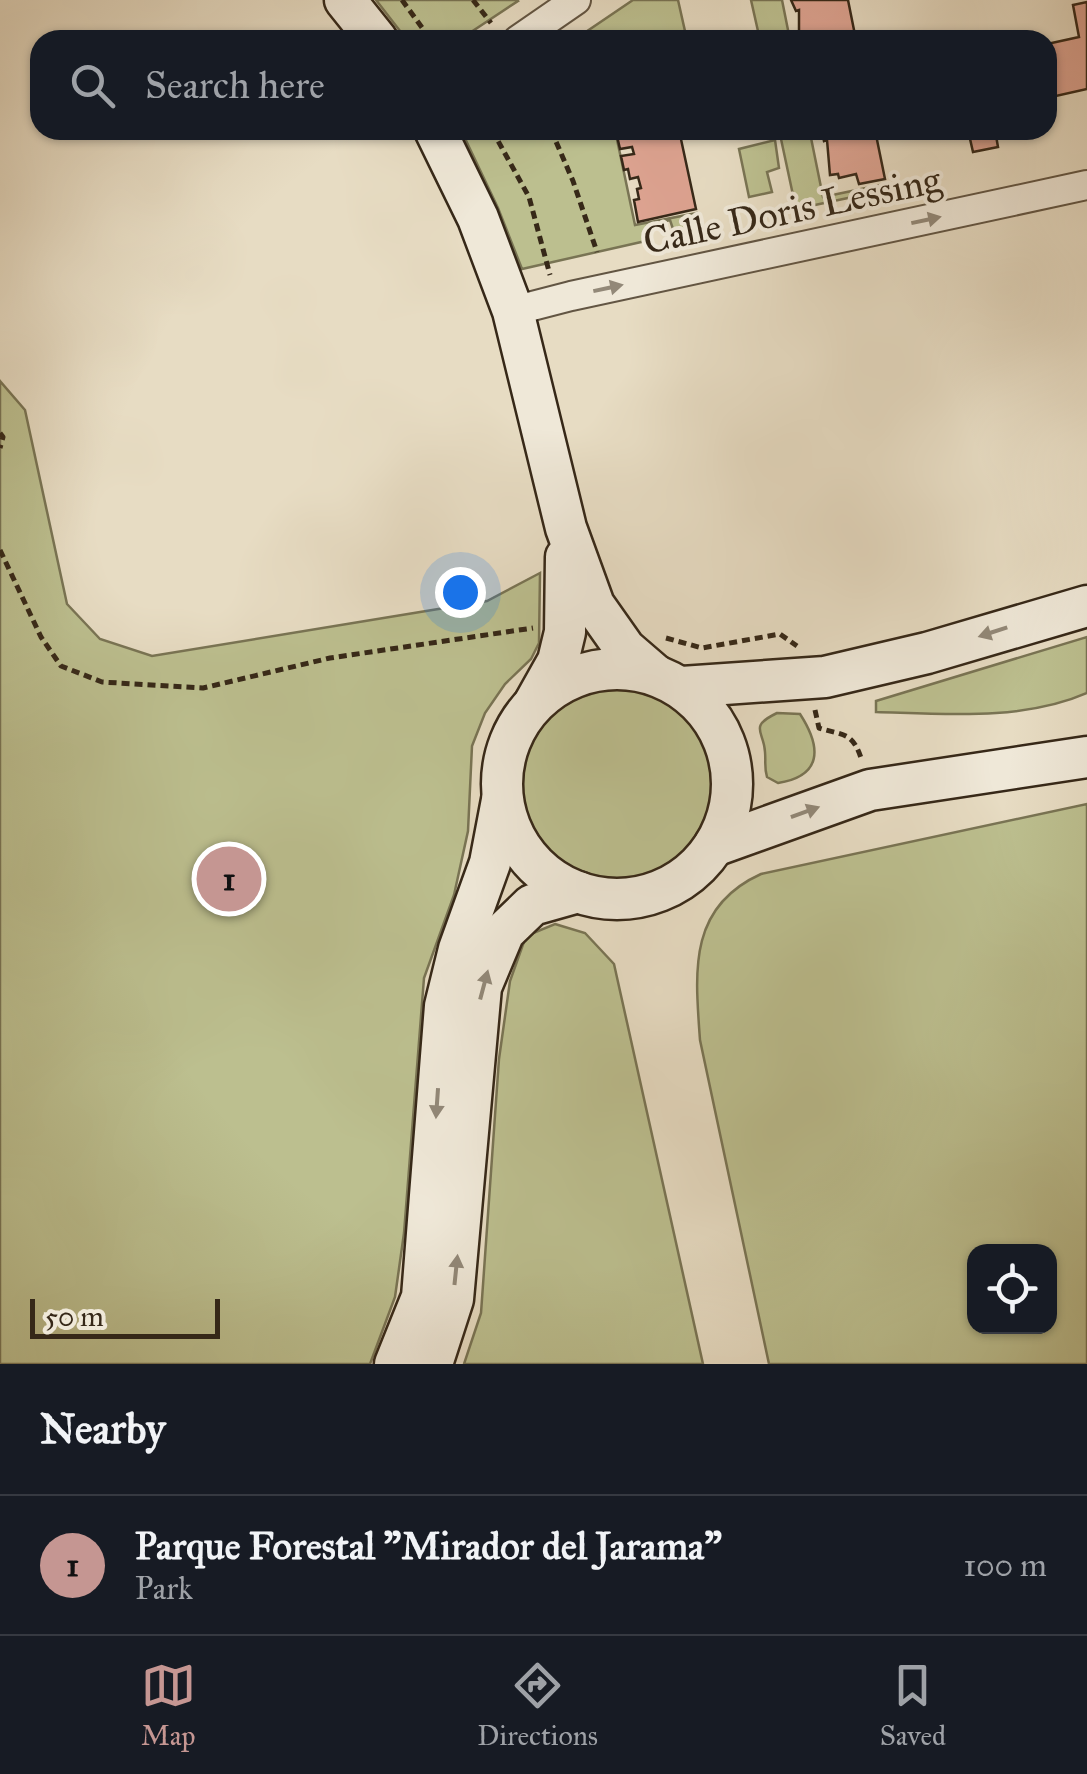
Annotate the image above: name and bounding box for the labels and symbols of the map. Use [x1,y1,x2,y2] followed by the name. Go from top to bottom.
[639,156,945,264] street label: Calle Doris Lessing
[910,211,941,227] one-way arrow
[593,280,624,295] one-way arrow
[435,567,486,618] your location
[978,625,1008,640] one-way arrow
[791,804,821,819] one-way arrow
[196,842,262,916] pin: 1
[477,969,493,1000] one-way arrow
[429,1088,445,1120] one-way arrow
[449,1254,465,1285] one-way arrow
[30,1294,220,1338] scale bar

